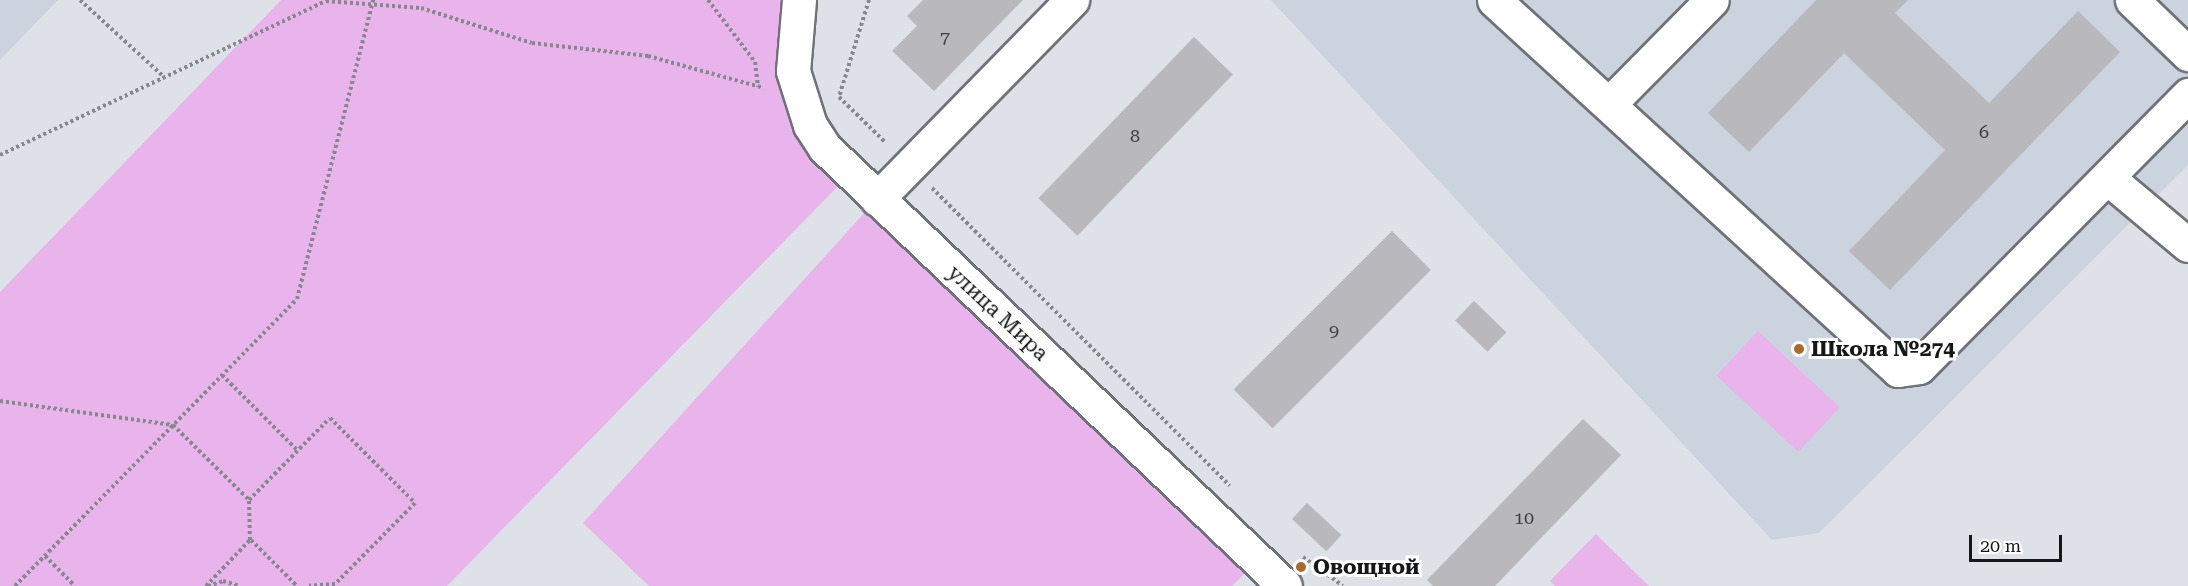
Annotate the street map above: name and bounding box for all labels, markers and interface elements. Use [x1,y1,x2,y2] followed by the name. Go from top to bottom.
[940,27,950,49] house number: 7
[1979,121,1989,143] house number: 6
[1130,125,1140,147] house number: 8
[942,260,1054,366] street label: улица Мира
[1329,320,1339,342] house number: 9
[1811,336,1955,362] place label: Школа №274
[1792,342,1806,356] marker: Школа №274
[1514,507,1534,529] house number: 10
[1972,523,2065,561] scale bar
[1980,535,2021,556] text: 20 m
[1313,554,1419,580] place label: Овощной
[1294,560,1308,574] marker: Овощной

